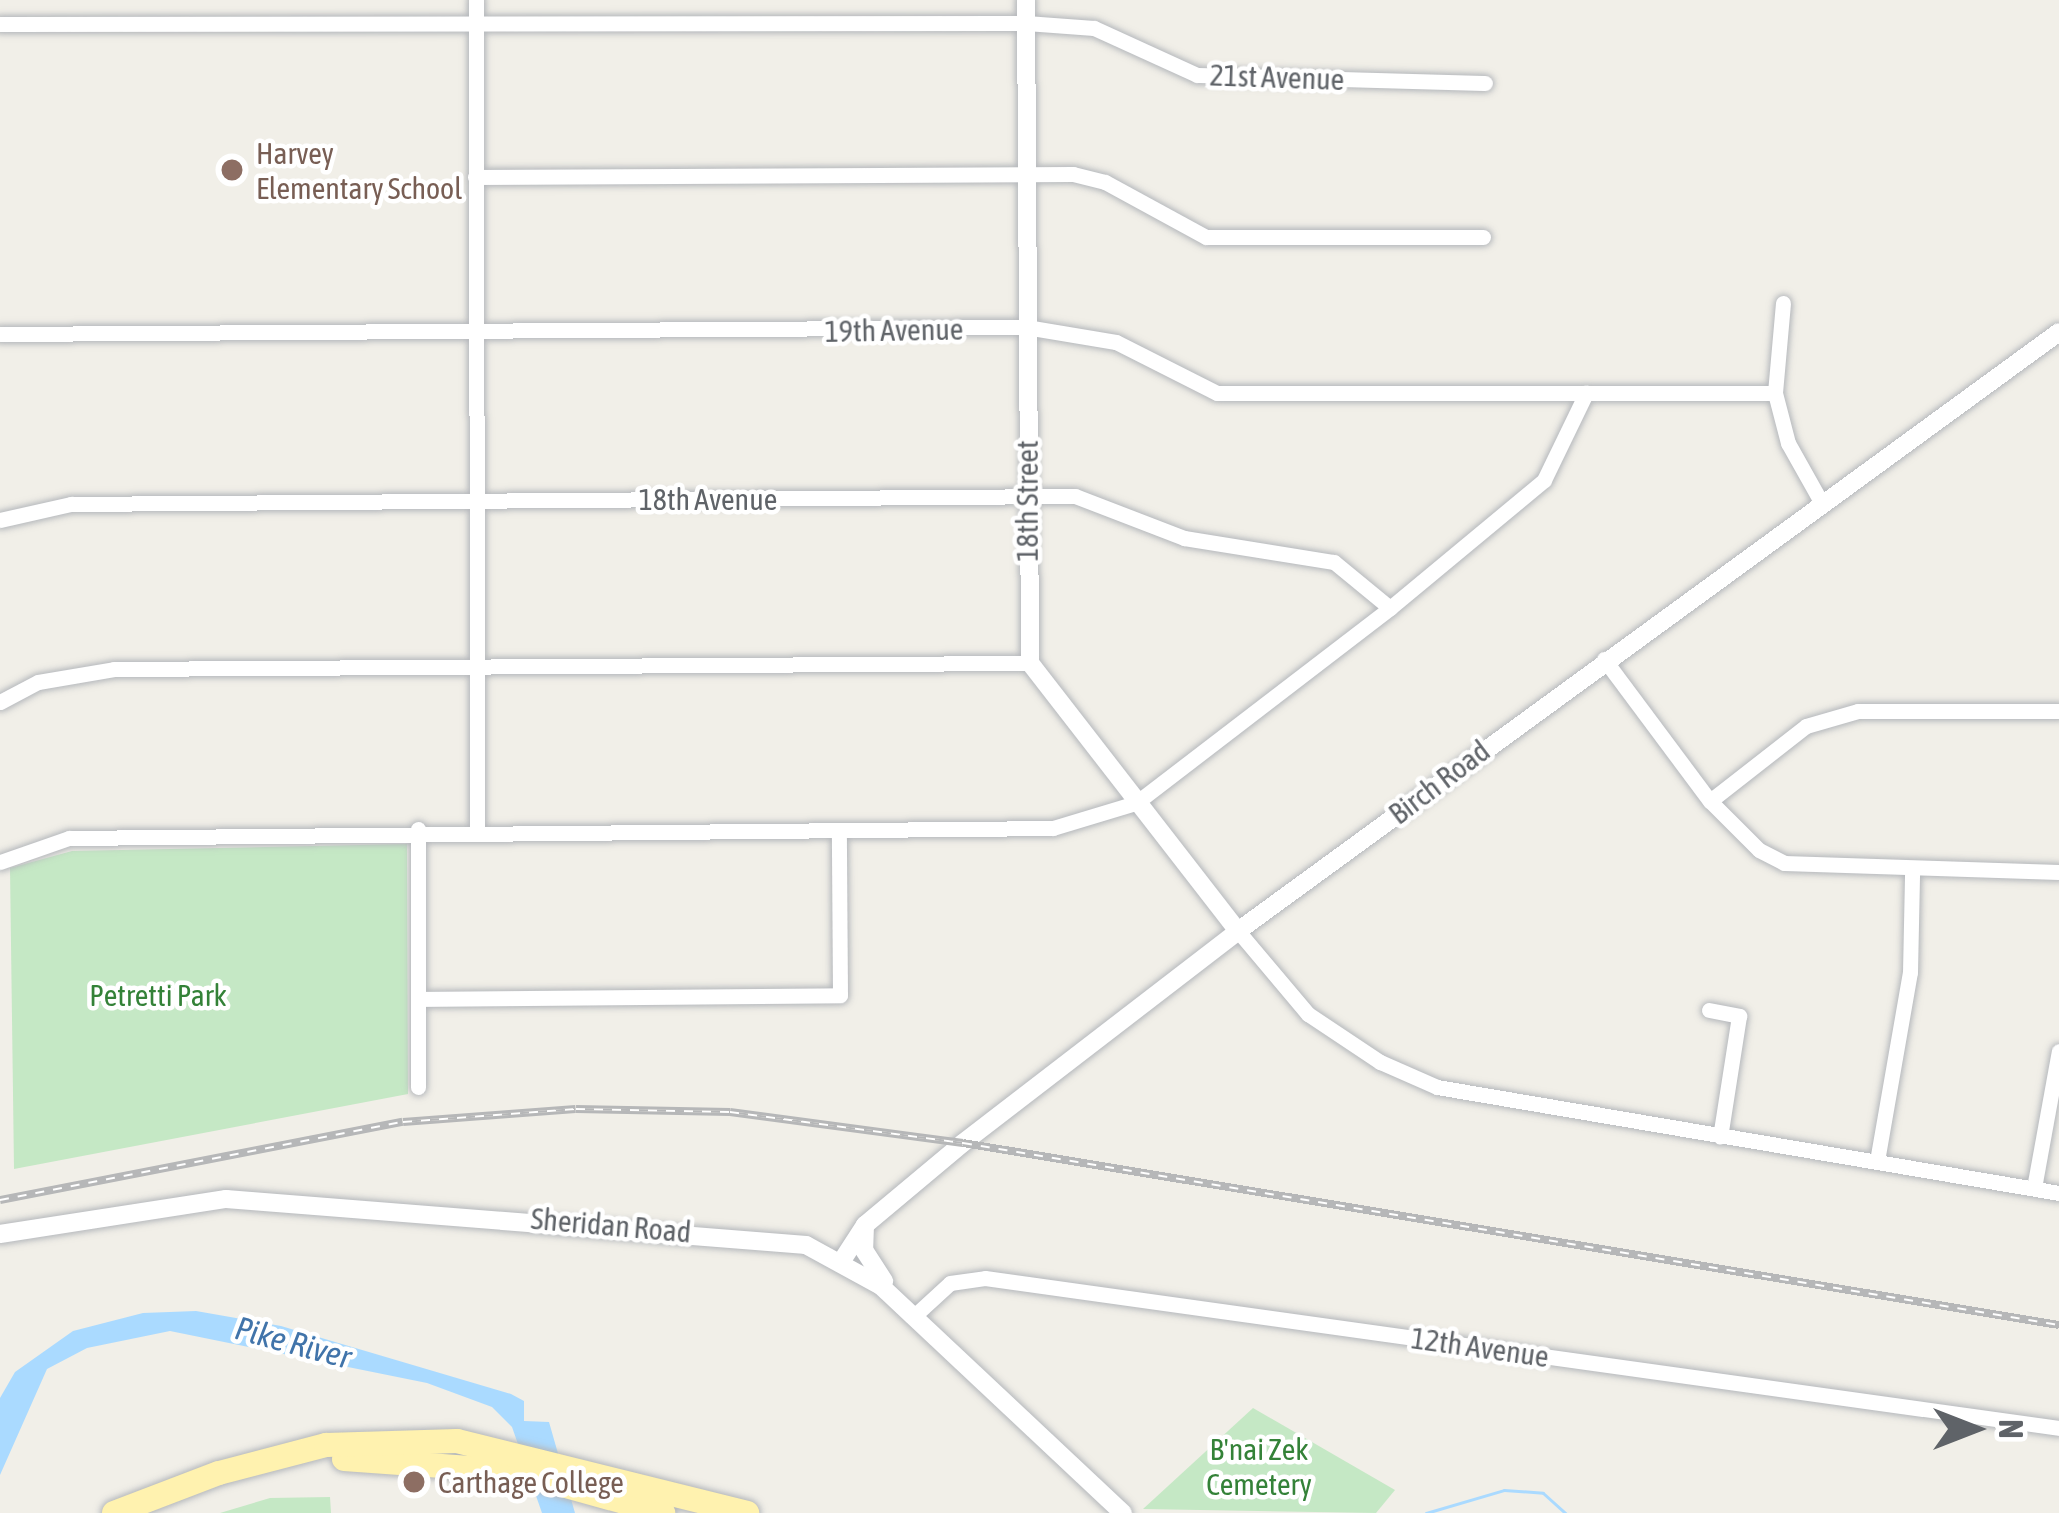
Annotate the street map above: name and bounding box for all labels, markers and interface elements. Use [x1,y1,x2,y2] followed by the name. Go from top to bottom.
[1209,57,1345,97] street label: 21st Avenue
[256,135,462,206] place label: Harvey Elementary School
[219,157,245,183] marker: Harvey Elementary School
[824,311,964,349] street label: 19th Avenue
[1009,440,1045,562] street label: 18th Street
[639,481,777,517] street label: 18th Avenue
[1381,732,1497,832] street label: Birch Road
[89,977,227,1013] park label: Petretti Park
[529,1200,693,1250] street label: Sheridan Road
[231,1309,355,1377] water label: Pike River
[1409,1320,1551,1374] street label: 12th Avenue
[1915,1369,2035,1489] north arrow
[1992,1419,2030,1439] text: N
[1206,1431,1312,1502] park label: B'nai Zek Cemetery
[438,1464,624,1500] place label: Carthage College
[401,1469,427,1495] marker: Carthage College

